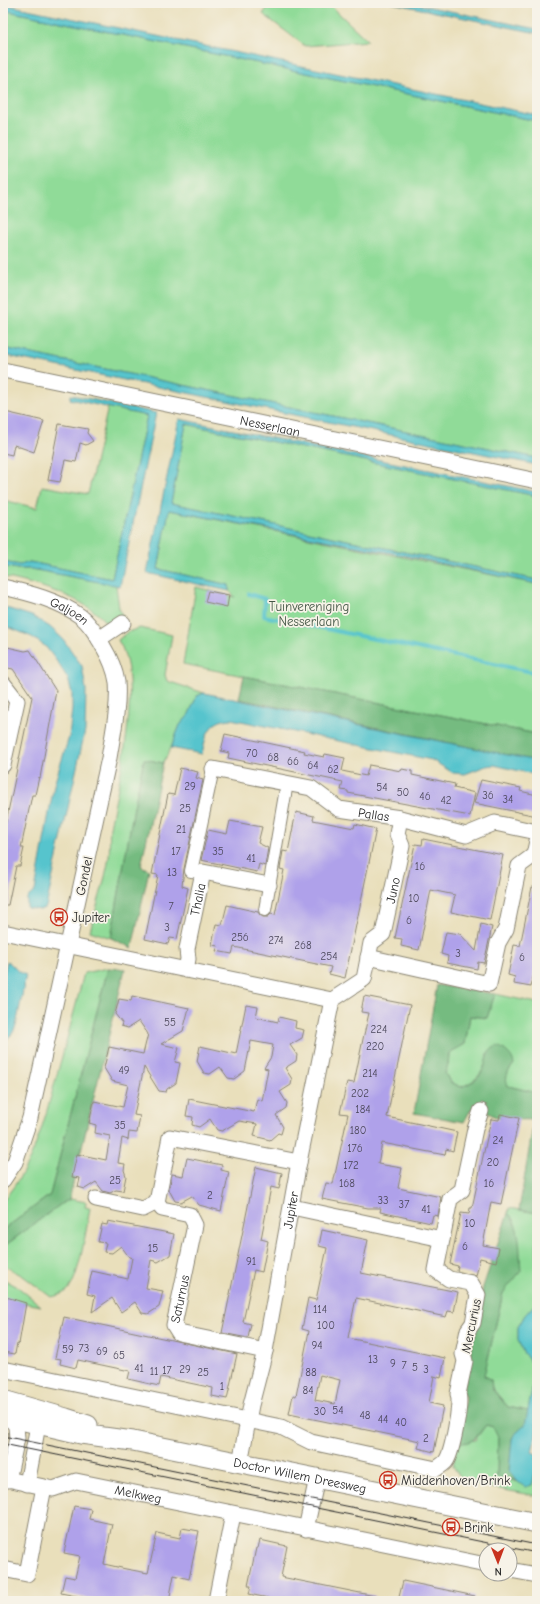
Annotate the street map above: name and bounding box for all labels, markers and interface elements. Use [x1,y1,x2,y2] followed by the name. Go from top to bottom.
[239,412,302,439] street label: Nesserlaan
[48,594,92,628] street label: Galjoen
[269,599,349,629] park label: Tuinvereniging Nesserlaan
[246,747,258,760] house number: 70
[267,751,279,764] house number: 68
[287,755,299,768] house number: 66
[307,759,319,772] house number: 64
[327,763,339,776] house number: 62
[184,780,196,793] house number: 29
[376,781,388,794] house number: 54
[397,786,409,799] house number: 50
[482,789,494,802] house number: 36
[419,790,431,803] house number: 46
[503,793,513,806] house number: 34
[440,794,452,807] house number: 42
[179,802,191,815] house number: 25
[357,804,390,824] street label: Pallas
[176,823,186,836] house number: 21
[171,845,181,858] house number: 17
[212,845,224,858] house number: 35
[246,852,256,865] house number: 41
[73,855,95,897] street label: Gondel
[415,860,425,873] house number: 16
[167,866,177,879] house number: 13
[382,875,403,905] street label: Juno
[187,882,208,917] street label: Thalia
[408,892,420,905] house number: 10
[168,900,174,913] house number: 7
[49,907,69,927] bus stop icon: Jupiter
[72,910,110,925] place label: Jupiter
[406,914,412,927] house number: 6
[164,921,170,934] house number: 3
[231,931,249,944] house number: 256
[268,934,284,947] house number: 274
[294,939,312,952] house number: 268
[455,947,461,960] house number: 3
[320,950,338,963] house number: 254
[519,951,525,964] house number: 6
[164,1016,176,1029] house number: 55
[371,1023,387,1036] house number: 224
[366,1040,384,1053] house number: 220
[118,1064,130,1077] house number: 49
[362,1067,378,1080] house number: 214
[351,1087,369,1100] house number: 202
[355,1103,371,1116] house number: 184
[114,1119,126,1132] house number: 35
[350,1124,366,1137] house number: 180
[492,1134,504,1147] house number: 24
[347,1142,363,1155] house number: 176
[487,1156,499,1169] house number: 20
[343,1159,359,1172] house number: 172
[109,1174,121,1187] house number: 25
[339,1177,355,1190] house number: 168
[484,1177,494,1190] house number: 16
[207,1189,213,1202] house number: 2
[280,1189,301,1230] street label: Jupiter
[377,1194,389,1207] house number: 33
[399,1198,409,1211] house number: 37
[421,1203,431,1216] house number: 41
[464,1217,476,1230] house number: 10
[462,1240,468,1253] house number: 6
[148,1242,158,1255] house number: 15
[246,1255,256,1268] house number: 91
[167,1273,192,1324] street label: Saturnus
[458,1297,484,1355] street label: Mercurius
[313,1303,327,1316] house number: 114
[317,1319,335,1332] house number: 100
[311,1339,323,1352] house number: 94
[79,1342,89,1355] house number: 73
[62,1343,74,1356] house number: 59
[96,1345,108,1358] house number: 69
[113,1349,125,1362] house number: 65
[368,1353,378,1366] house number: 13
[390,1357,396,1370] house number: 9
[401,1359,407,1372] house number: 7
[412,1361,418,1374] house number: 5
[134,1362,144,1375] house number: 41
[179,1363,191,1376] house number: 29
[423,1363,429,1376] house number: 3
[162,1364,172,1377] house number: 17
[150,1365,158,1378] house number: 11
[197,1366,209,1379] house number: 25
[305,1366,317,1379] house number: 88
[220,1380,224,1393] house number: 1
[303,1384,314,1397] house number: 84
[332,1404,344,1417] house number: 54
[314,1405,326,1418] house number: 30
[360,1409,371,1422] house number: 48
[378,1413,388,1426] house number: 44
[395,1416,407,1429] house number: 40
[423,1432,429,1445] house number: 2
[232,1454,368,1496] street label: Doctor Willem Dreesweg
[378,1470,398,1490] bus stop icon: Middenhoven/Brink
[401,1473,511,1488] place label: Middenhoven/Brink
[113,1482,163,1506] street label: Melkweg
[441,1517,461,1537] bus stop icon: Brink
[464,1520,494,1535] place label: Brink
[478,1542,518,1582] north arrow
[494,1565,502,1578] text: N

